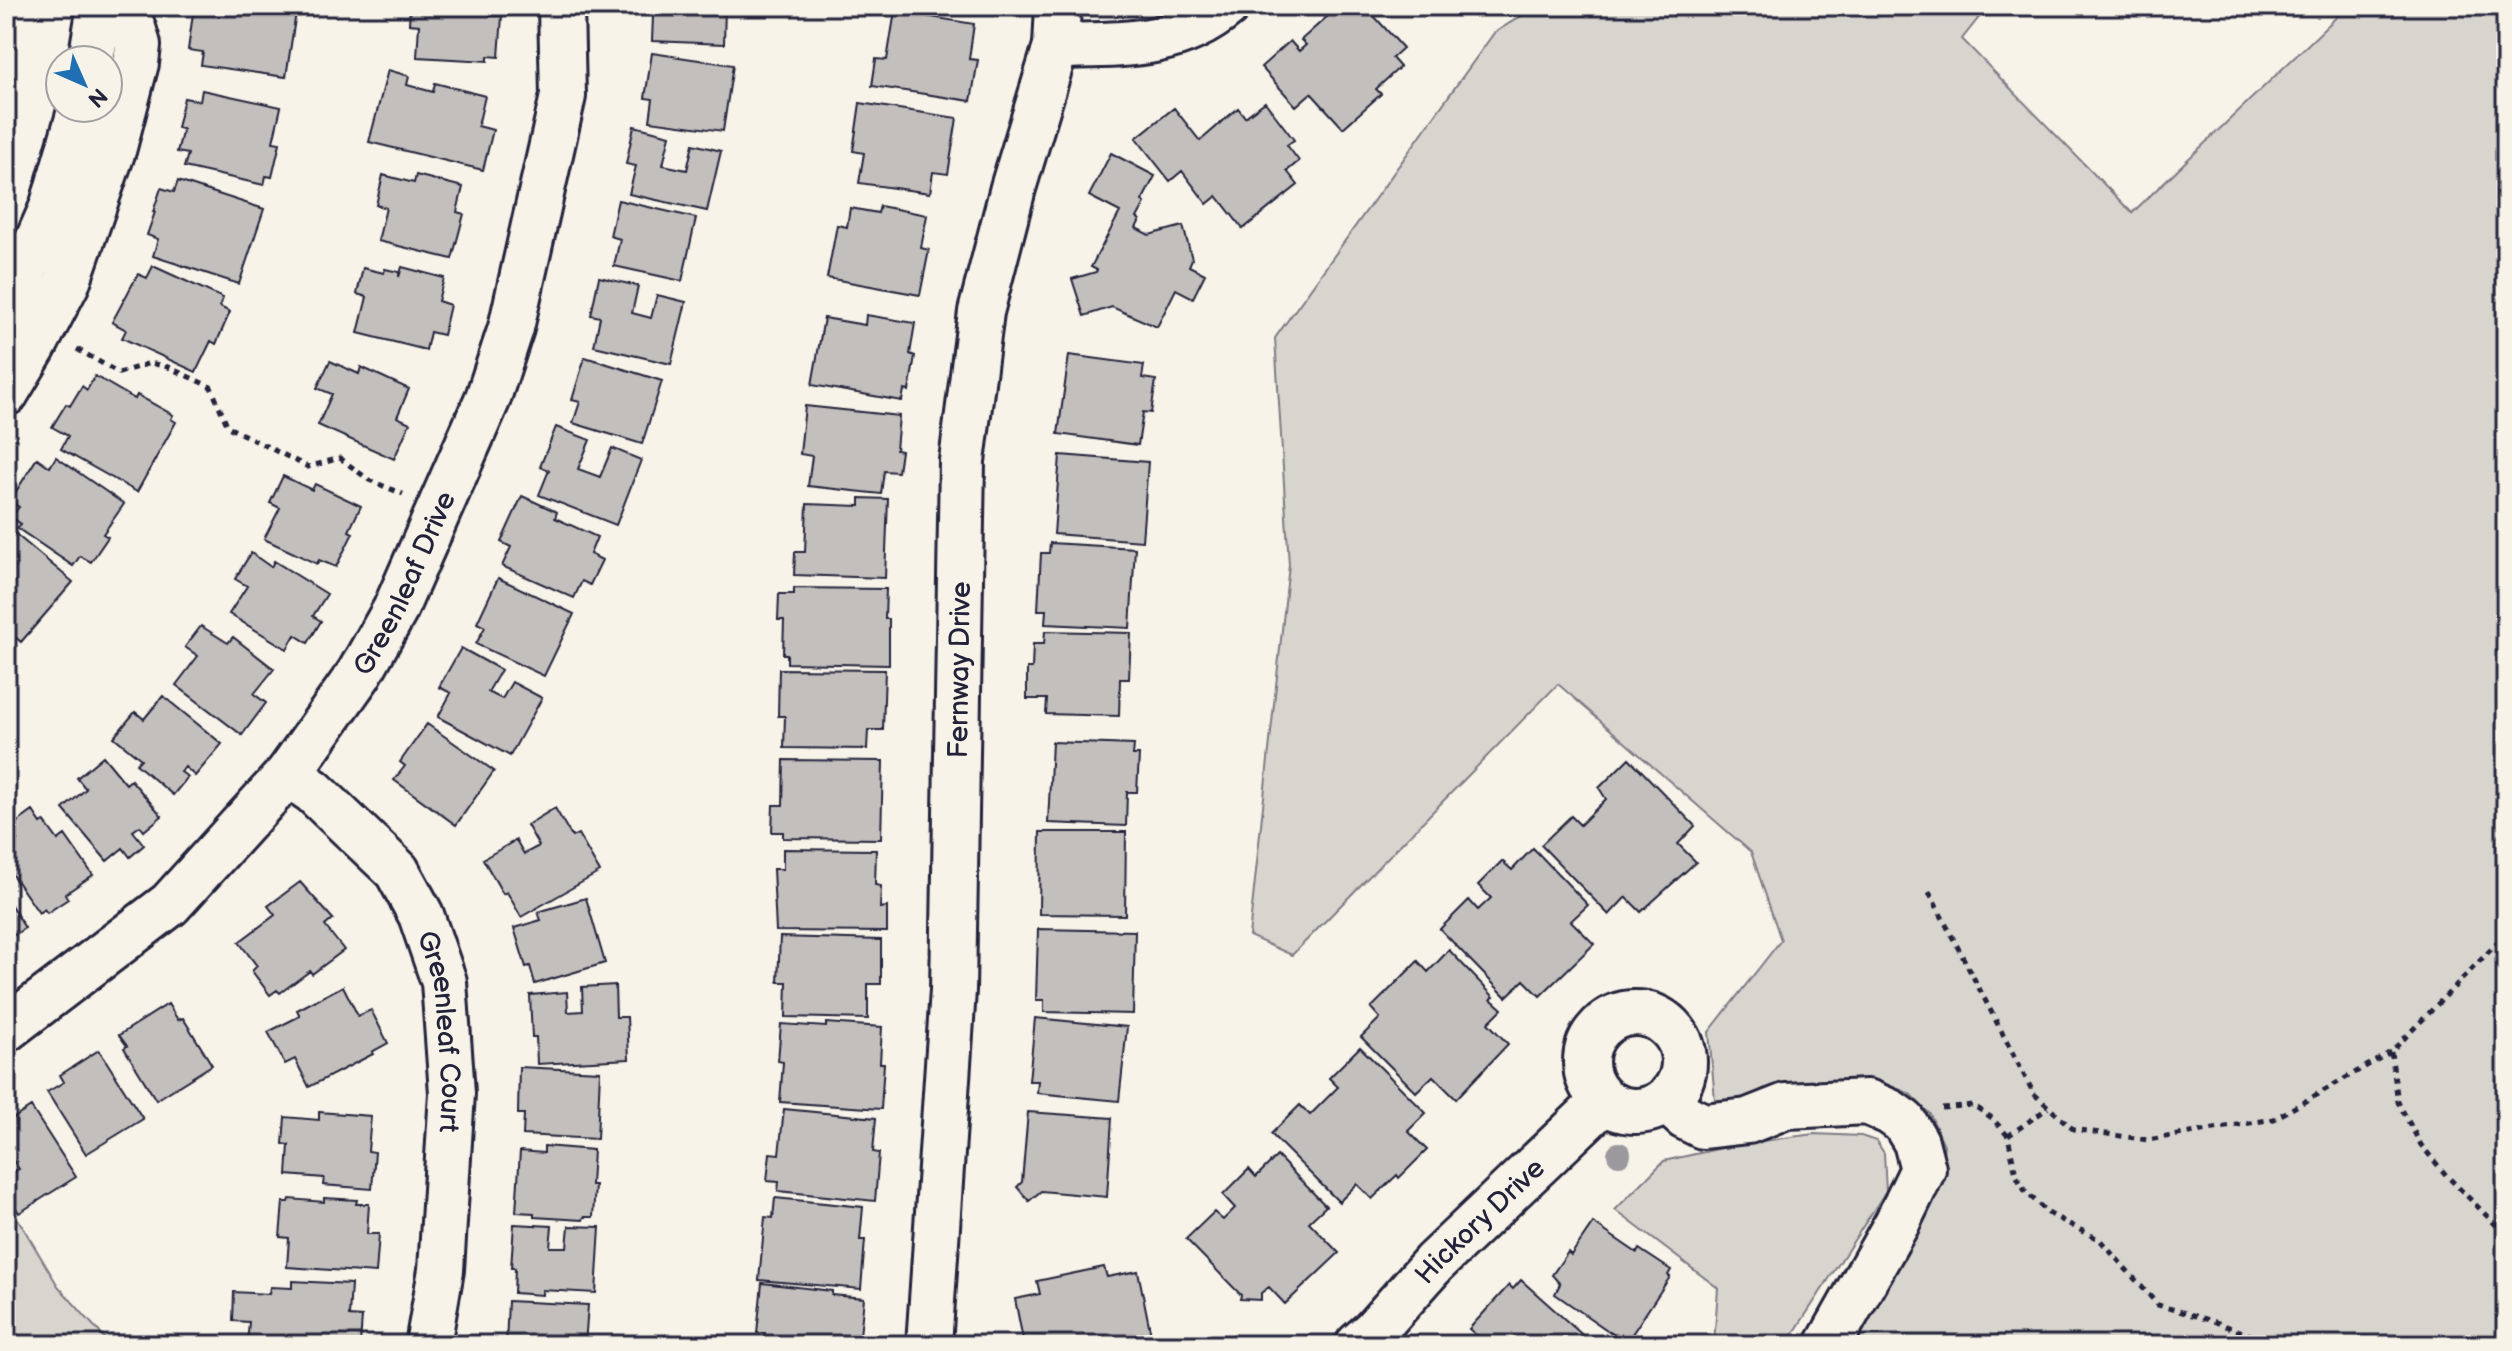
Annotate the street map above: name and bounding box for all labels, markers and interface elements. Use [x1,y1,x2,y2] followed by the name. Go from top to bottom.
[44,44,124,124] north arrow
[82,82,112,112] text: N
[347,487,463,682] street label: Greenleaf Drive
[942,581,978,759] street label: Fernway Drive
[410,927,467,1134] street label: Greenleaf Court
[1409,1152,1552,1291] street label: Hickory Drive

